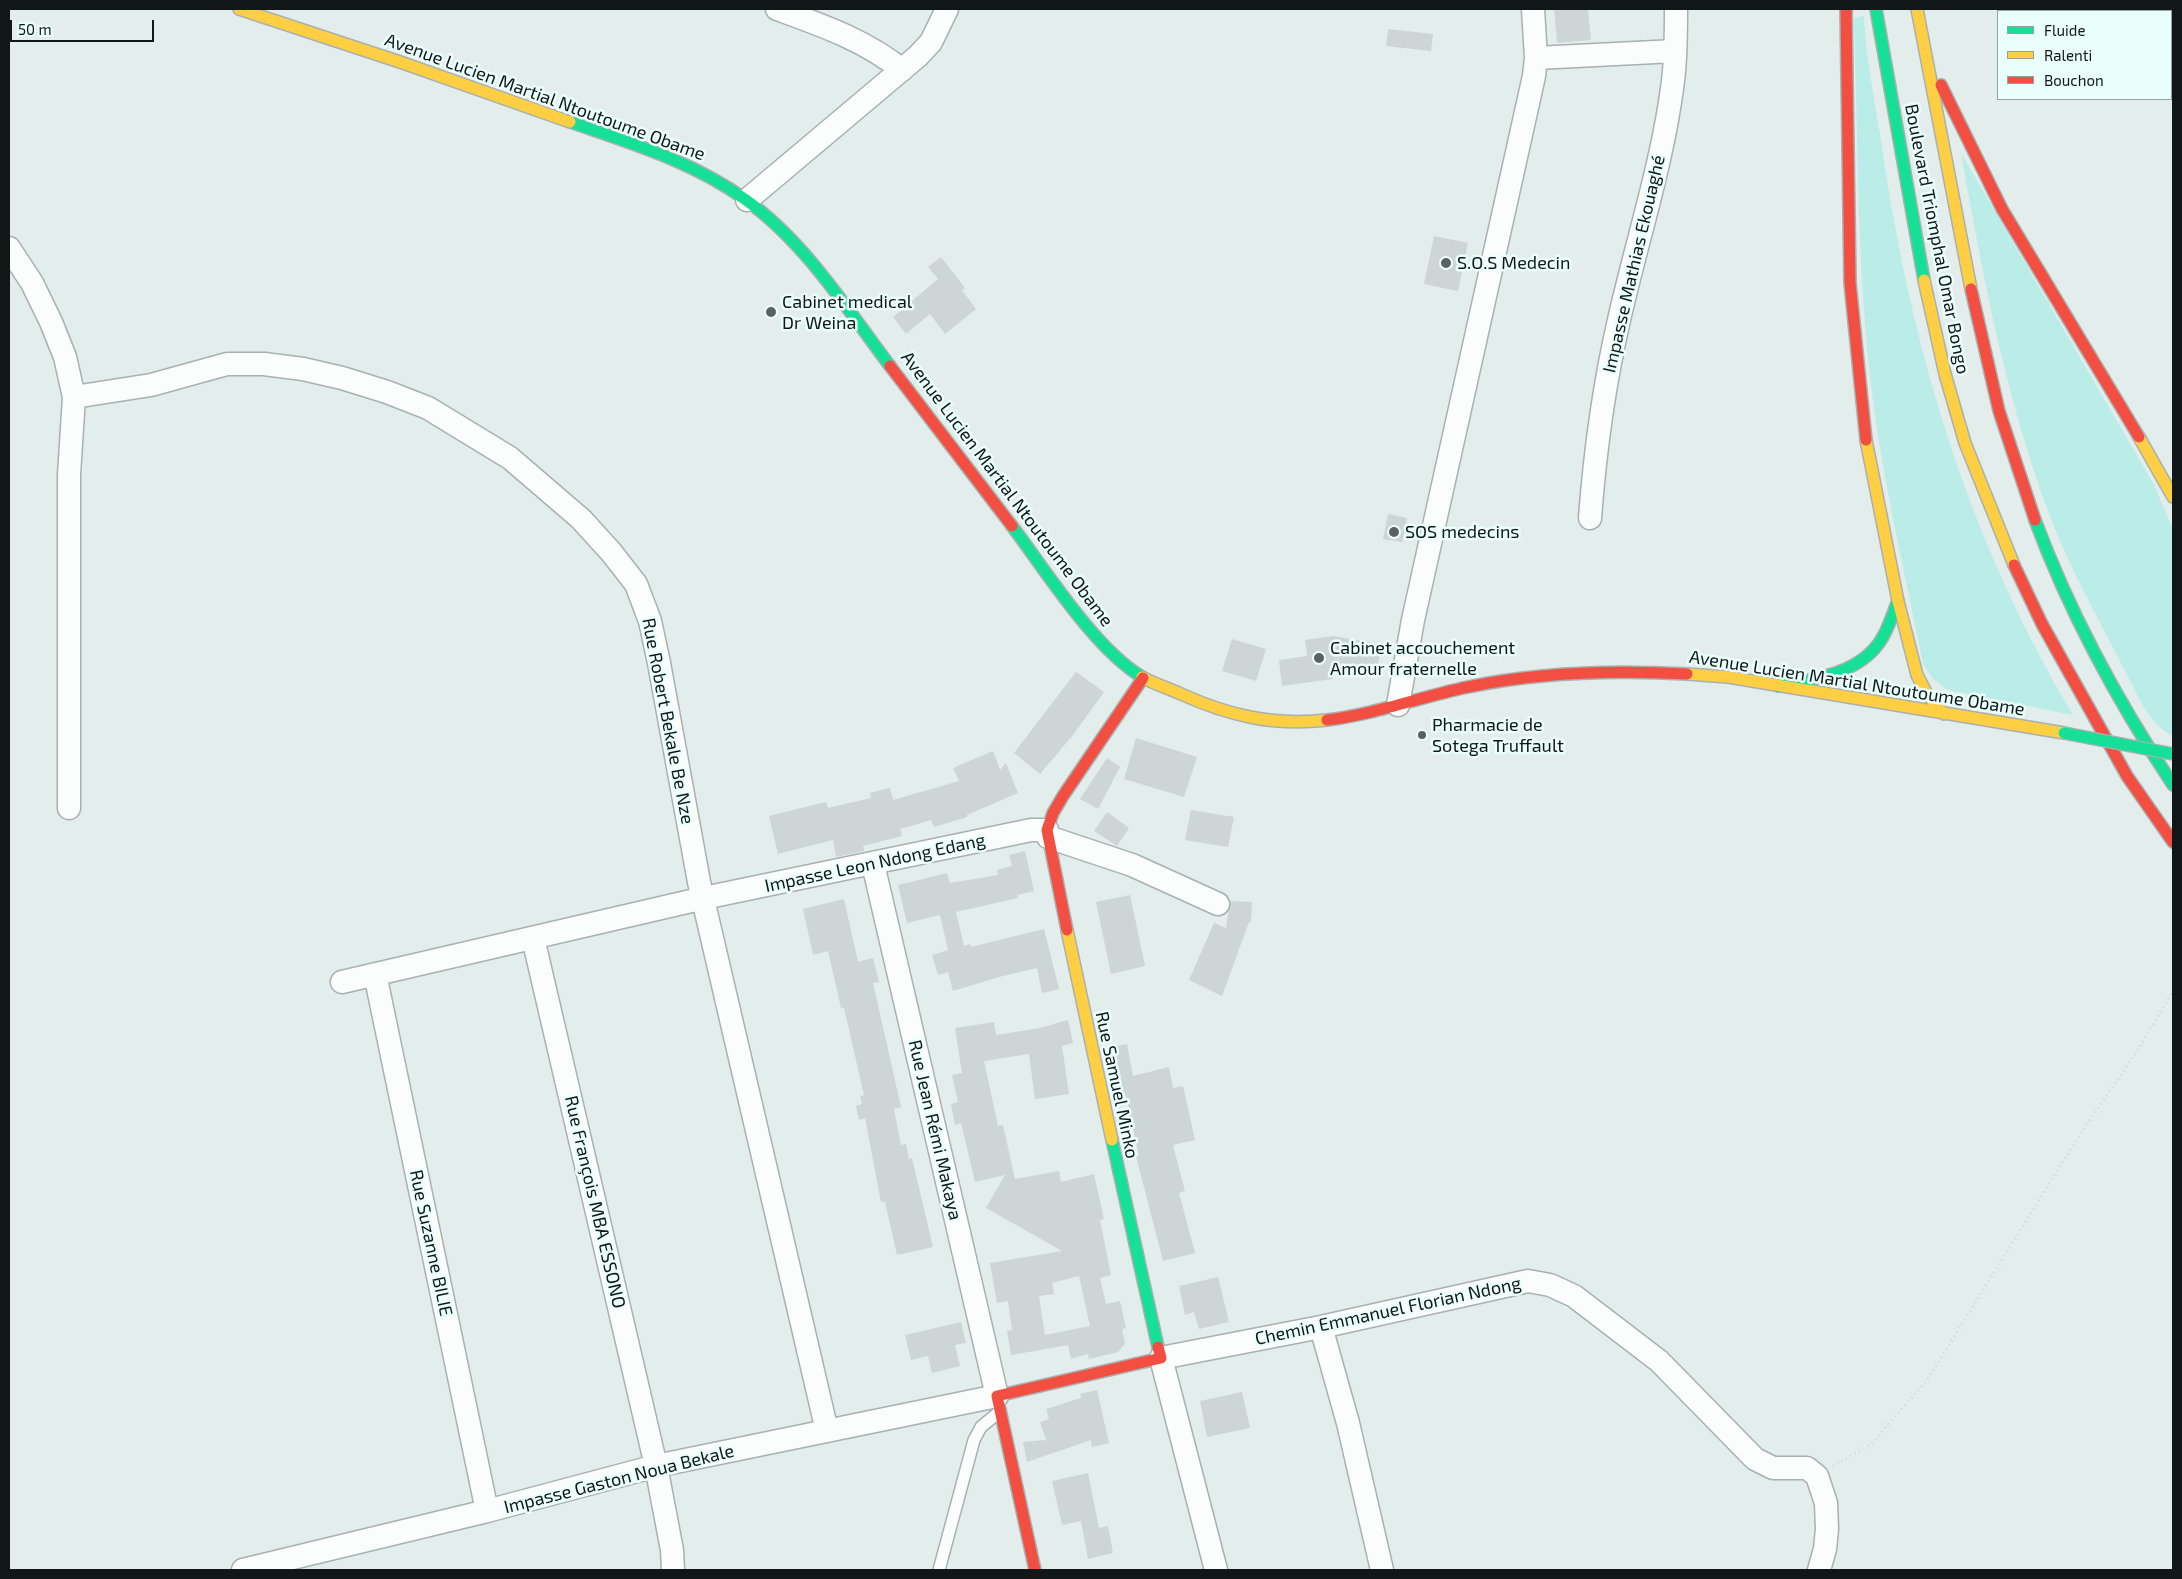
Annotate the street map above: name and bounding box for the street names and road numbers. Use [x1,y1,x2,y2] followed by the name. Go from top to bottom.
[382,29,708,165] street label: Avenue Lucien Martial Ntoutoume Obame
[1900,102,1974,376] street label: Boulevard Triomphal Omar Bongo
[1598,153,1670,375] street label: Impasse Mathias Ekouaghé
[896,347,1118,631] street label: Avenue Lucien Martial Ntoutoume Obame
[637,616,699,826] street label: Rue Robert Bekale Be Nze
[1688,646,2026,720] street label: Avenue Lucien Martial Ntoutoume Obame
[763,829,987,897] street label: Impasse Leon Ndong Edang
[1091,1009,1143,1161] street label: Rue Samuel Minko
[904,1038,966,1222] street label: Rue Jean Rémi Makaya
[560,1094,630,1310] street label: Rue François MBA ESSONO
[405,1168,457,1318] street label: Rue Suzanne BILIE
[1253,1272,1523,1350] street label: Chemin Emmanuel Florian Ndong
[502,1440,736,1518] street label: Impasse Gaston Noua Bekale

